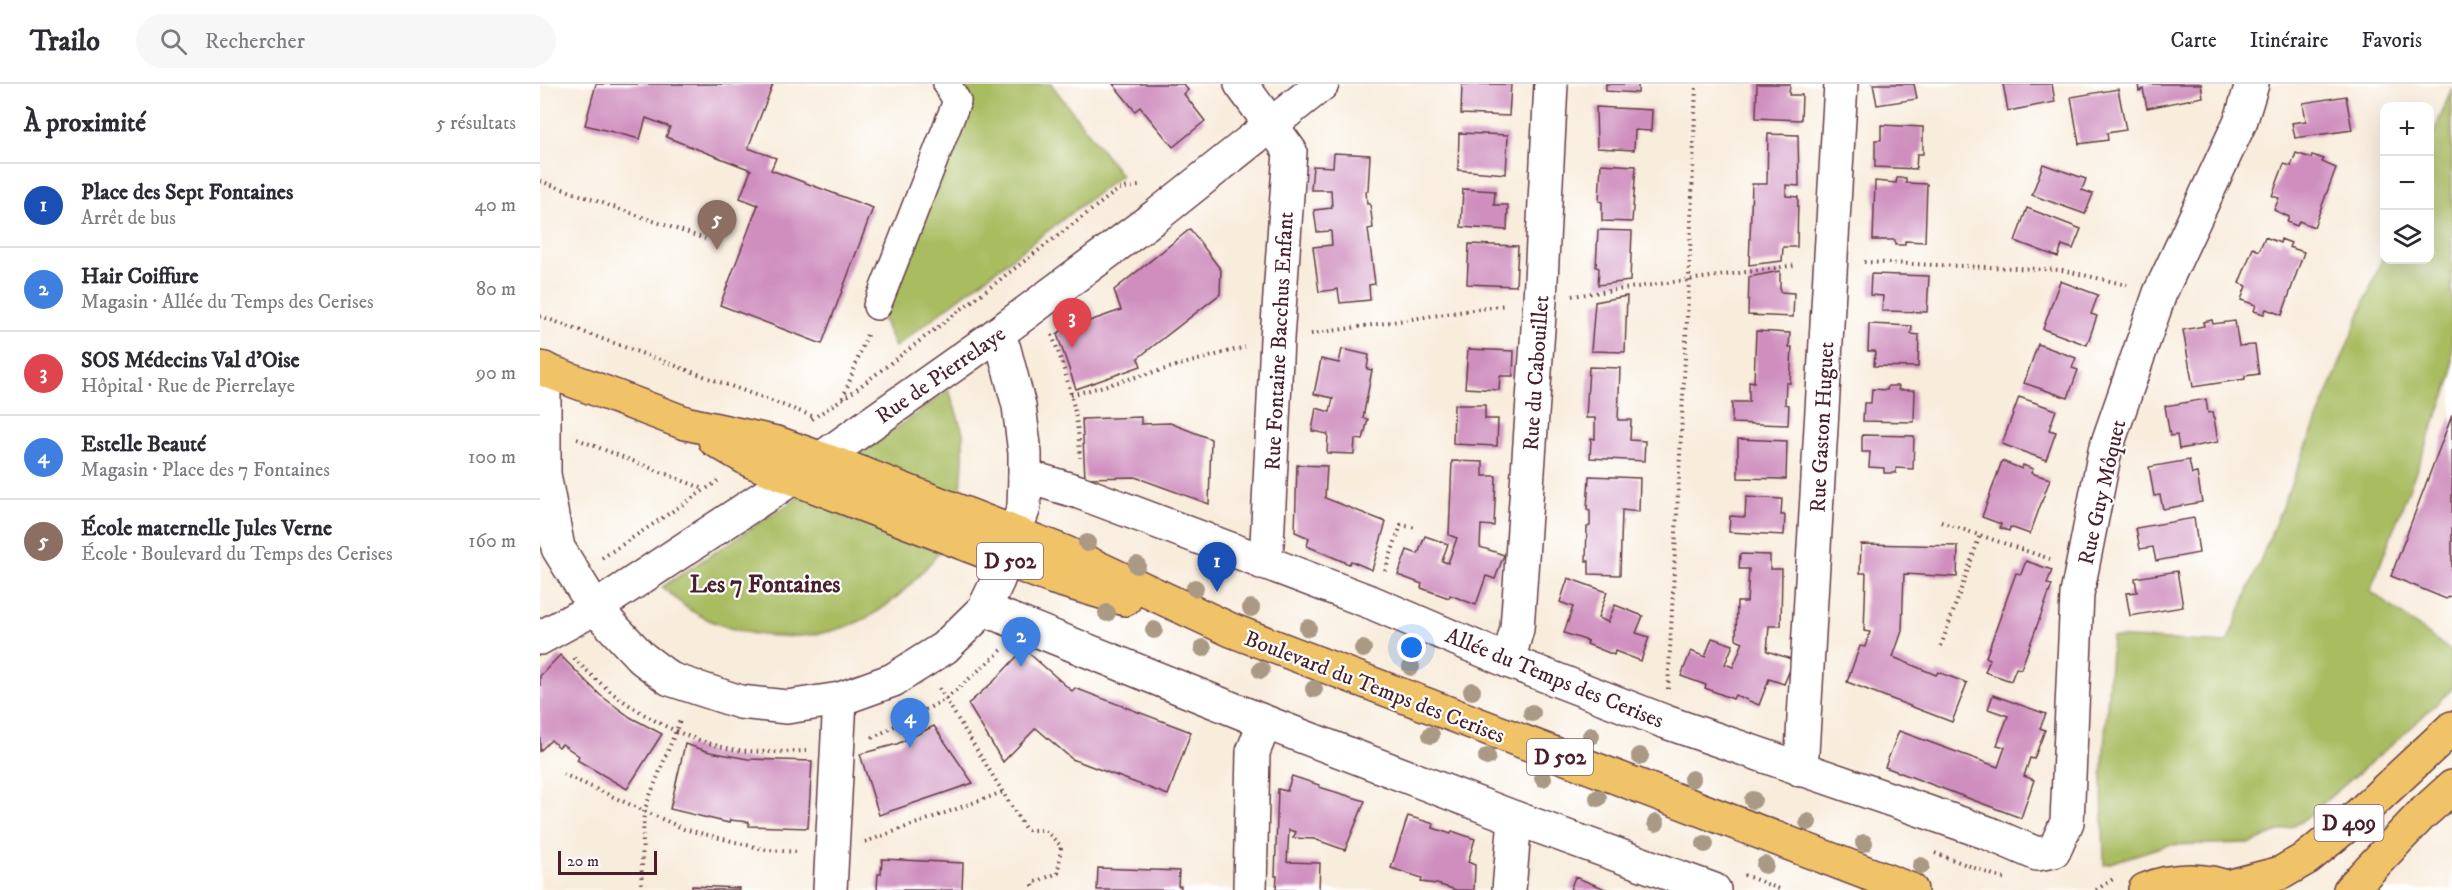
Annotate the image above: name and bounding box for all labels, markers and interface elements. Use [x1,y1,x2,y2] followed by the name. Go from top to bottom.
[136,14,556,68] search box
[30,24,100,59] text: Trailo
[157,25,190,58] icon: search
[205,28,305,55] text: Rechercher
[2171,28,2217,54] text: Carte
[2250,28,2328,54] text: Itinéraire
[2361,28,2422,54] text: Favoris
[2380,102,2434,264] map controls
[2380,102,2434,156] button: +
[24,107,146,140] text: À proximité
[436,111,516,136] text: 5 résultats
[2380,156,2434,210] button: −
[81,179,293,206] text: Place des Sept Fontaines
[40,193,47,218] text: 1
[474,193,516,218] text: 40 m
[698,200,736,250] pin: 5
[81,206,176,231] text: Arrêt de bus
[2380,210,2434,264] button: layers
[1259,211,1300,471] street label: Rue Fontaine Bacchus Enfant
[81,263,199,290] text: Hair Coiffure
[39,277,48,302] text: 2
[476,277,516,302] text: 80 m
[81,290,374,315] text: Magasin · Allée du Temps des Cerises
[1518,294,1555,452] street label: Rue du Cabouillet
[1052,298,1092,348] pin: 3
[871,320,1011,430] street label: Rue de Pierrelaye
[1805,341,1840,513] street label: Rue Gaston Huguet
[81,347,300,374] text: SOS Médecins Val d'Oise
[40,361,47,386] text: 3
[476,361,516,386] text: 90 m
[81,374,295,399] text: Hôpital · Rue de Pierrelaye
[2073,417,2132,568] street label: Rue Guy Môquet
[81,431,206,458] text: Estelle Beauté
[38,445,49,470] text: 4
[468,445,516,470] text: 100 m
[81,458,330,483] text: Magasin · Place des 7 Fontaines
[81,515,332,542] text: École maternelle Jules Verne
[39,529,48,554] text: 5
[468,529,516,554] text: 160 m
[81,542,393,567] text: École · Boulevard du Temps des Cerises
[1198,542,1236,592] pin: 1
[977,543,1043,579] road number: D 502
[690,570,840,600] district label: Les 7 Fontaines
[1002,618,1040,667] pin: 2
[1441,622,1668,735] street label: Allée du Temps des Cerises
[1240,625,1509,750] street label: Boulevard du Temps des Cerises
[1397,633,1426,662] your location
[890,698,929,748] pin: 4
[1527,739,1593,775] road number: D 502
[2314,805,2384,841] road number: D 409
[558,848,657,876] scale bar
[567,851,599,871] text: 20 m

